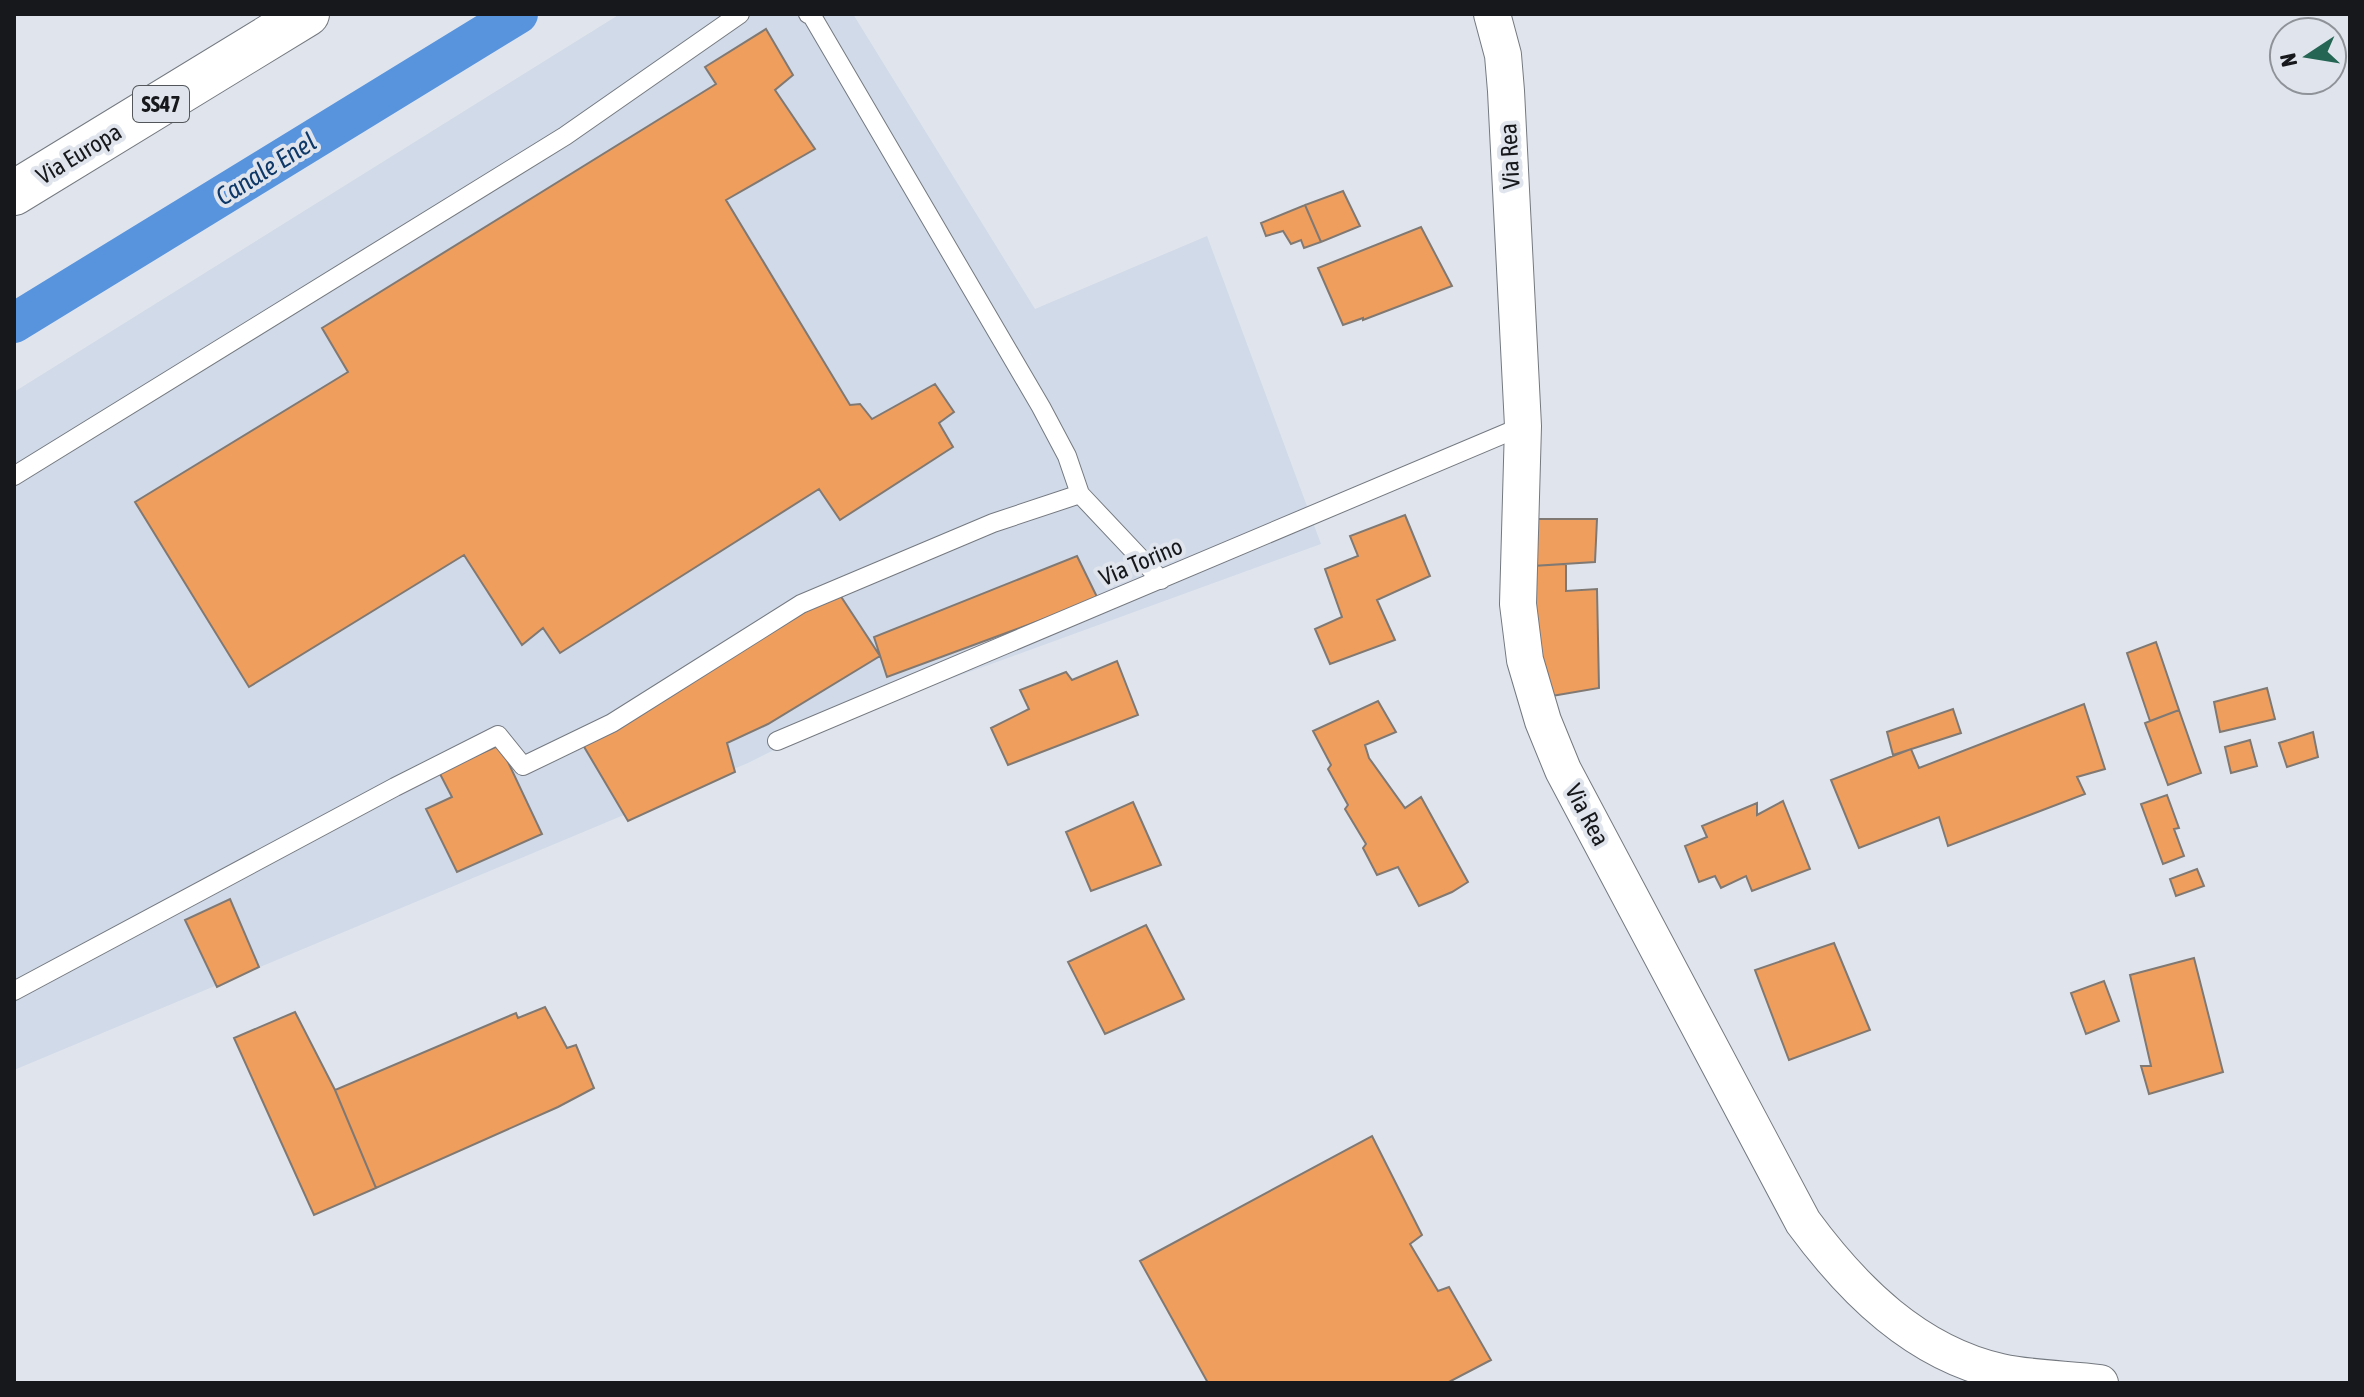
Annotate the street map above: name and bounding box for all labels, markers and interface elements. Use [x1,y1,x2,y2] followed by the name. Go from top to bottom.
[2268,16,2348,96] north arrow
[2274,51,2303,69] text: N
[133,86,189,122] road number: SS47
[31,118,126,189] street label: Via Europa
[1494,122,1525,190] street label: Via Rea
[210,126,322,212] water label: Canale Enel
[1095,532,1186,591] street label: Via Torino
[1560,779,1615,850] street label: Via Rea

